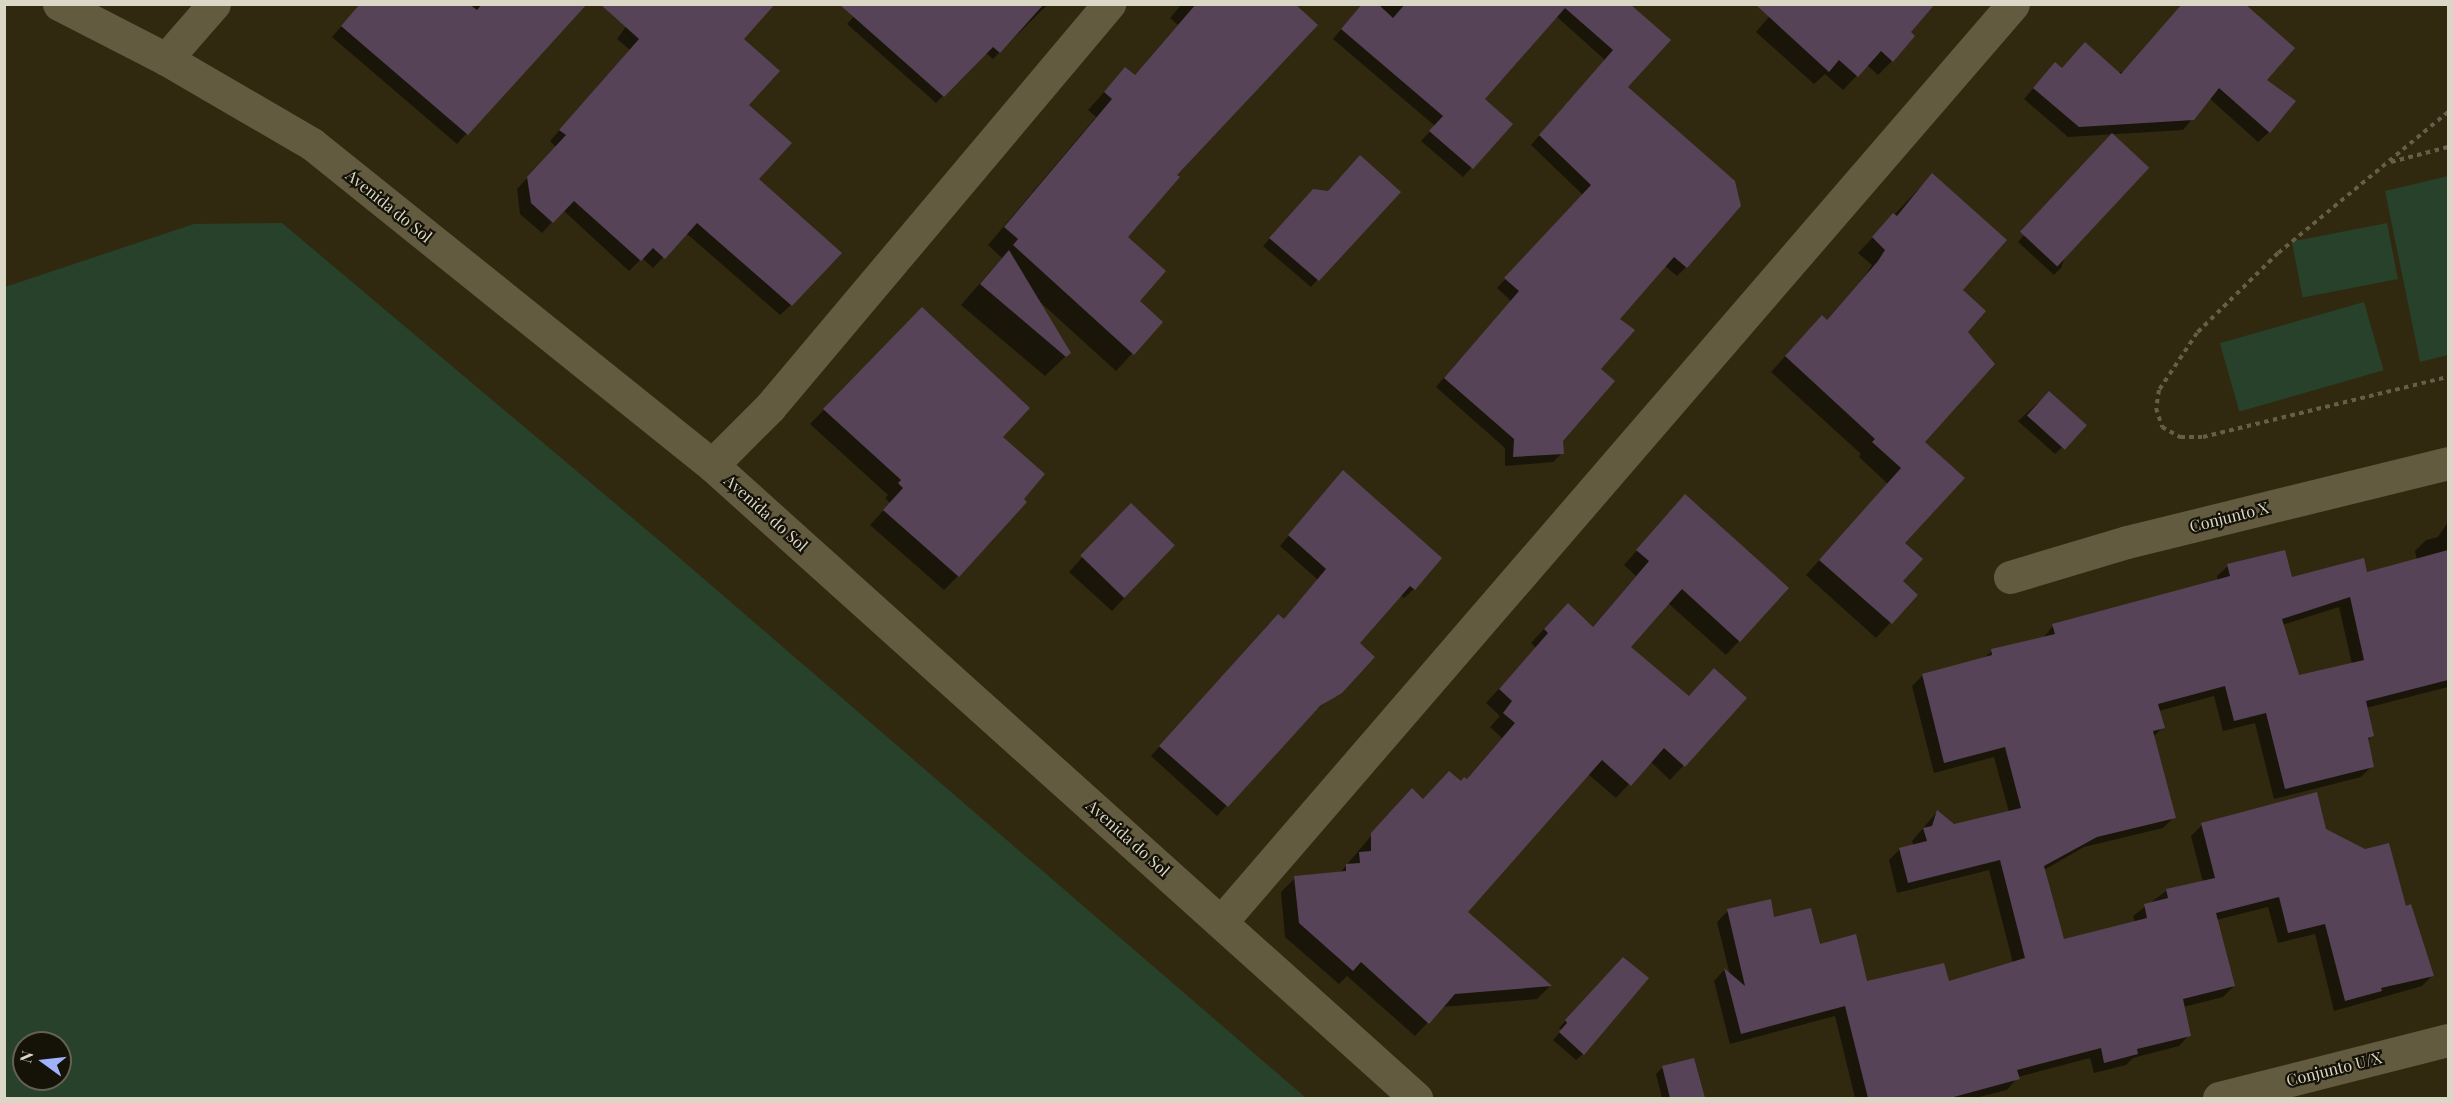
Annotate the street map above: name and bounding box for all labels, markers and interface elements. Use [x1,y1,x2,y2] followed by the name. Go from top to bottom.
[342,165,436,247] street label: Avenida do Sol
[720,471,812,555] street label: Avenida do Sol
[2187,498,2271,536] street label: Conjunto X
[1082,796,1174,880] street label: Avenida do Sol
[12,1031,72,1091] north arrow
[14,1048,38,1065] text: N
[2284,1048,2384,1090] street label: Conjunto U/X

